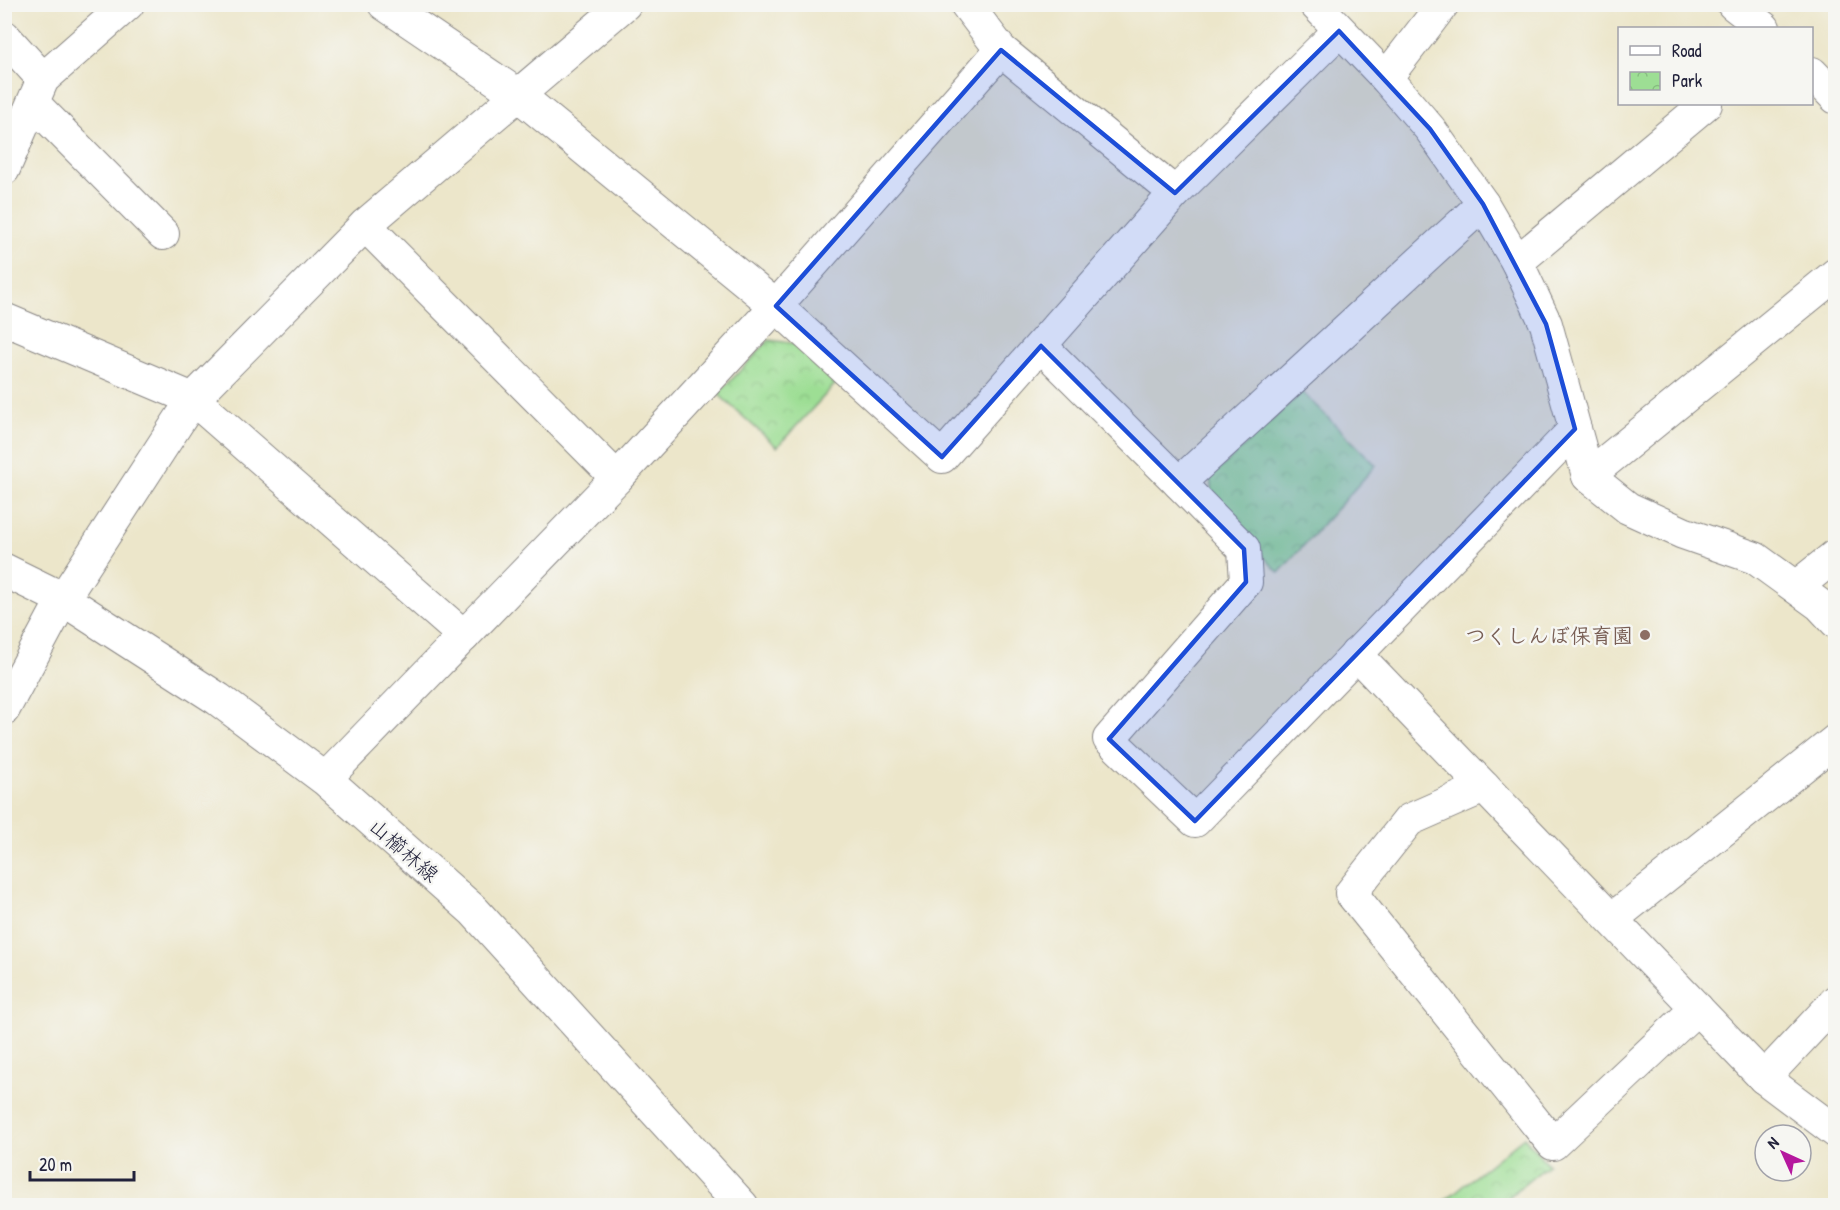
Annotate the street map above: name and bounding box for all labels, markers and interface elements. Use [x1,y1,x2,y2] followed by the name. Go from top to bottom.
[1618,27,1813,105] legend
[1672,38,1702,63] text: Road
[1672,68,1703,93] text: Park
[1465,621,1633,650] place label: つくしんぼ保育園
[1638,628,1652,642] marker: つくしんぼ保育園
[363,812,445,888] street label: 山櫛林線
[1753,1123,1813,1183] north arrow
[1762,1131,1784,1153] text: N
[30,1144,134,1182] scale bar
[39,1152,72,1177] text: 20 m

